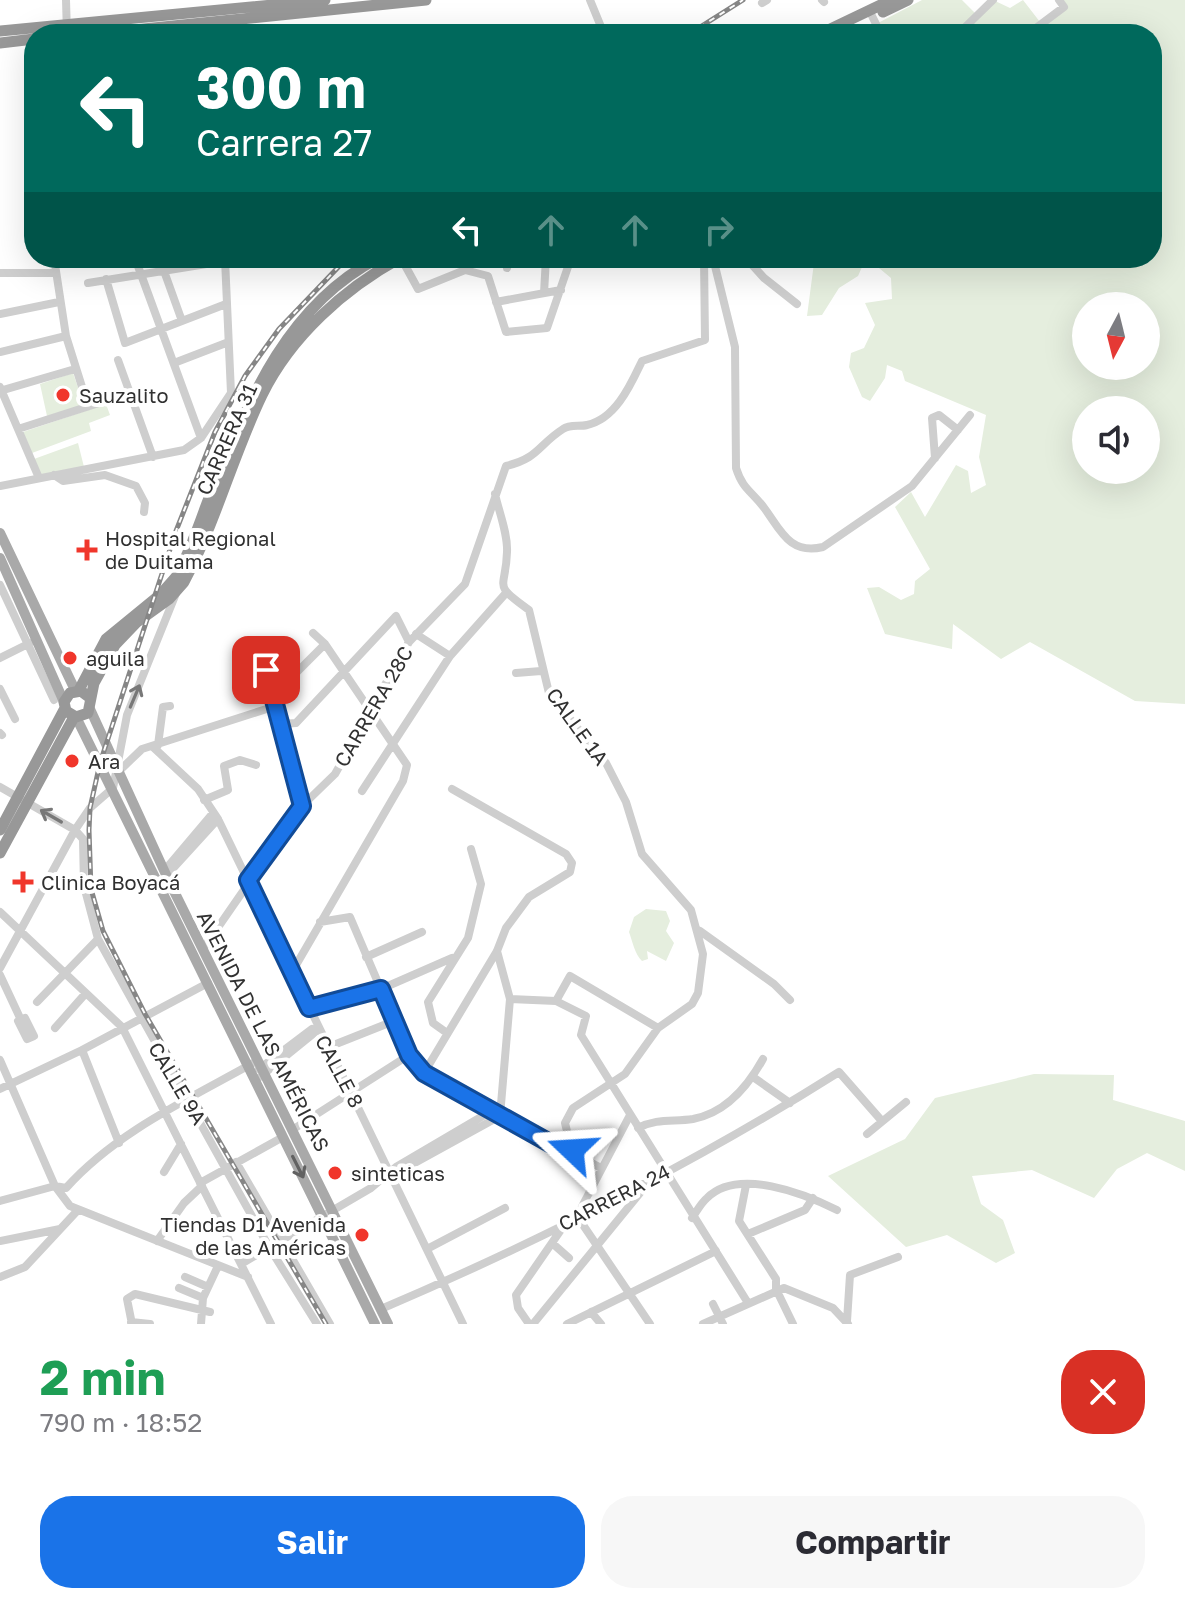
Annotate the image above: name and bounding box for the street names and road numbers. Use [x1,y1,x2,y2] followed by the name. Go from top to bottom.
[191,379,261,498] street label: CARRERA 31
[329,641,417,771] street label: CARRERA 28C
[542,683,614,769] street label: CALLE 1A
[193,907,335,1155] street label: AVENIDA DE LAS AMÉRICAS
[311,1031,369,1111] street label: CALLE 8
[144,1037,212,1129] street label: CALLE 9A
[554,1159,674,1235] street label: CARRERA 24

